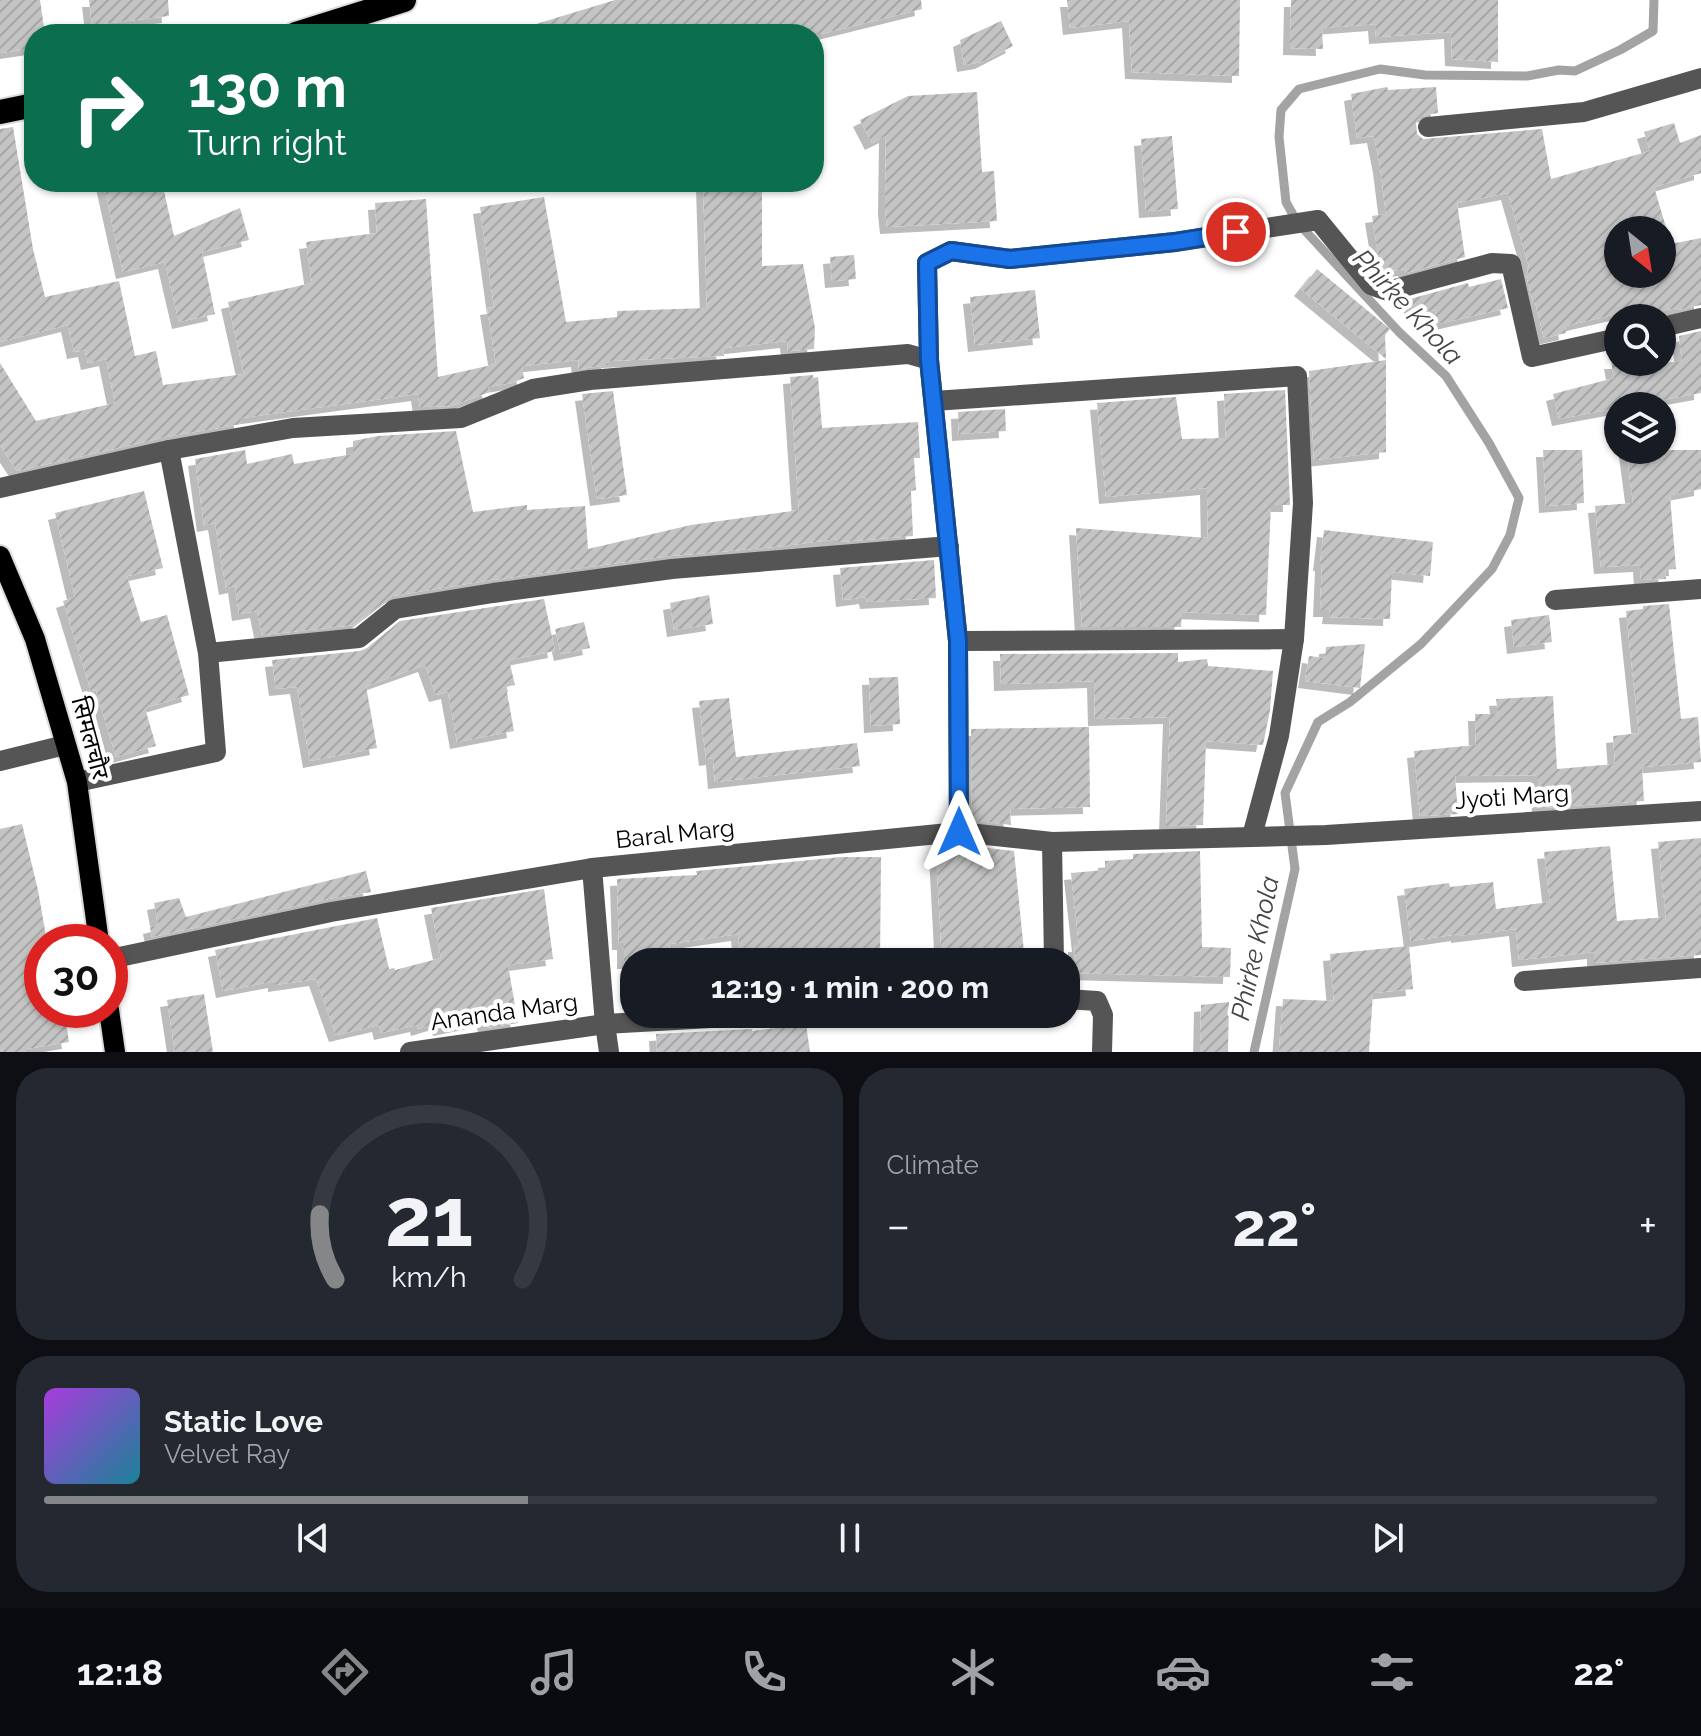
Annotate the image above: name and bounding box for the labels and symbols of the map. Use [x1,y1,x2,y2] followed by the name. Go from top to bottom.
[1202,198,1270,266] pin
[1604,216,1676,288] north arrow
[1347,243,1469,371] water label: Phirke Khola
[66,693,116,783] street label: सिमलचौर
[1454,778,1570,815] street label: Jyoti Marg
[917,790,1001,874] position arrow
[614,813,736,854] street label: Baral Marg
[1225,873,1285,1023] water label: Phirke Khola
[24,924,128,1028] speed limit sign: 30
[428,987,579,1036] street label: Ananda Marg

